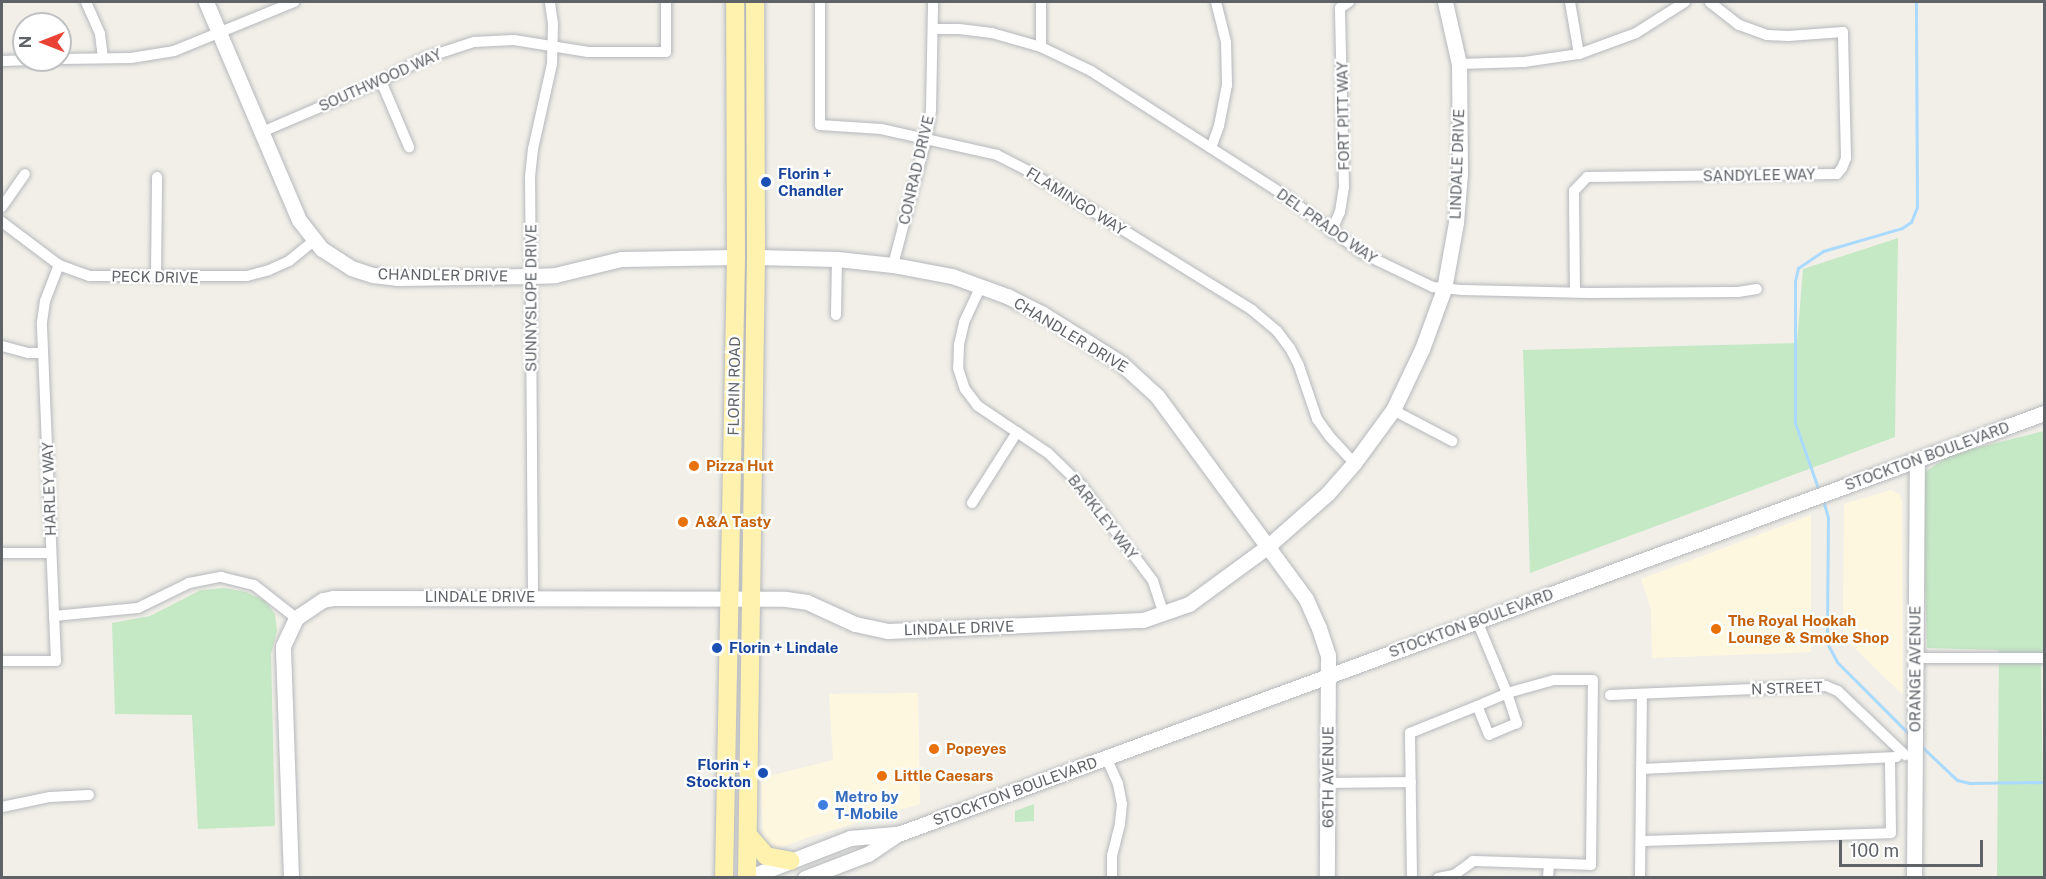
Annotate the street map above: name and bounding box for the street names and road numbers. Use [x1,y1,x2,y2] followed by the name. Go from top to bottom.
[316,45,444,115] street label: SOUTHWOOD WAY
[1333,61,1353,171] street label: FORT PITT WAY
[1446,108,1468,220] street label: LINDALE DRIVE
[895,114,937,226] street label: CONRAD DRIVE
[1023,163,1129,239] street label: FLAMINGO WAY
[1702,165,1816,185] street label: SANDYLEE WAY
[1273,185,1381,267] street label: DEL PRADO WAY
[522,224,540,372] street label: SUNNYSLOPE DRIVE
[378,265,508,285] street label: CHANDLER DRIVE
[111,267,199,287] street label: PECK DRIVE
[1011,294,1131,376] street label: CHANDLER DRIVE
[724,336,744,436] street label: FLORIN ROAD
[1842,418,2012,494] street label: STOCKTON BOULEVARD
[38,441,60,537] street label: HARLEY WAY
[1064,471,1142,563] street label: BARKLEY WAY
[1386,585,1556,661] street label: STOCKTON BOULEVARD
[425,588,535,606] street label: LINDALE DRIVE
[1906,606,1924,732] street label: ORANGE AVENUE
[903,617,1015,639] street label: LINDALE DRIVE
[1751,678,1823,698] street label: N STREET
[1319,726,1337,828] street label: 66TH AVENUE
[930,753,1100,829] street label: STOCKTON BOULEVARD

